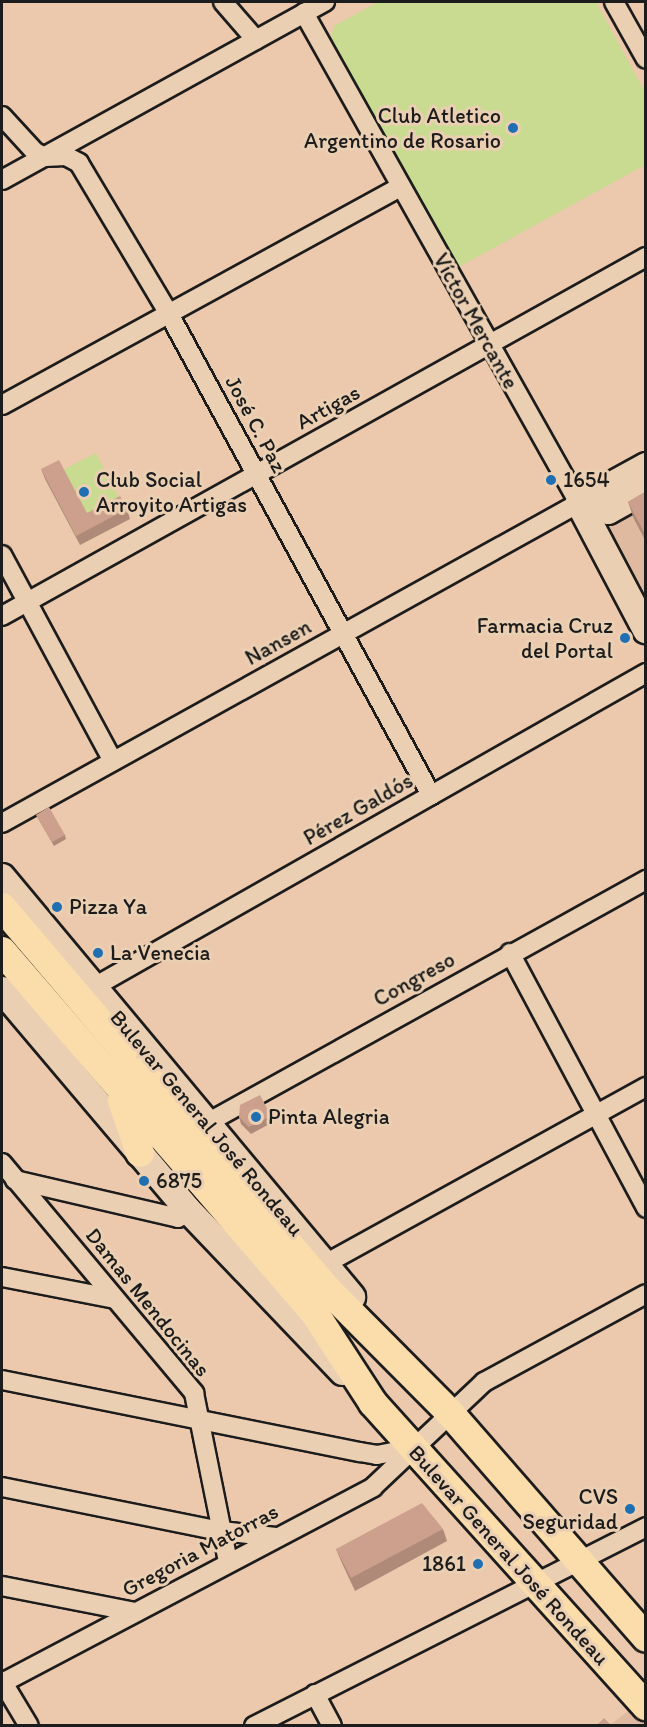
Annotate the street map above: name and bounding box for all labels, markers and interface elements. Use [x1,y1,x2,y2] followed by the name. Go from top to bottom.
[305,102,501,154] place label: Club Atletico Argentino de Rosario
[506,121,520,135] marker: Club Atletico Argentino de Rosario
[428,249,524,393] street label: Víctor Mercante
[220,372,292,476] street label: José C. Paz
[292,379,364,435] street label: Artigas
[96,466,247,518] place label: Club Social Arroyito Artigas
[563,467,610,493] place label: 1654
[544,473,558,487] marker: 1654
[77,485,91,499] marker: Club Social Arroyito Artigas
[477,612,613,664] place label: Farmacia Cruz del Portal
[240,613,316,671] street label: Nansen
[618,631,632,645] marker: Farmacia Cruz del Portal
[298,767,418,851] street label: Pérez Galdós
[69,894,146,920] place label: Pizza Ya
[50,900,64,914] marker: Pizza Ya
[110,940,210,966] place label: La Venecia
[91,946,105,960] marker: La Venecia
[369,946,459,1012] street label: Congreso
[105,1004,309,1242] street label: Bulevar General José Rondeau
[268,1104,390,1130] place label: Pinta Alegria
[249,1110,263,1124] marker: Pinta Alegria
[156,1168,202,1194] place label: 6875
[137,1174,151,1188] marker: 6875
[80,1223,216,1381] street label: Damas Mendocinas
[403,1439,615,1671] street label: Bulevar General José Rondeau
[522,1483,618,1534] place label: CVS Seguridad
[117,1498,283,1602] street label: Gregoria Matorras
[623,1502,637,1516] marker: CVS Seguridad
[422,1551,466,1577] place label: 1861
[471,1557,485,1571] marker: 1861

